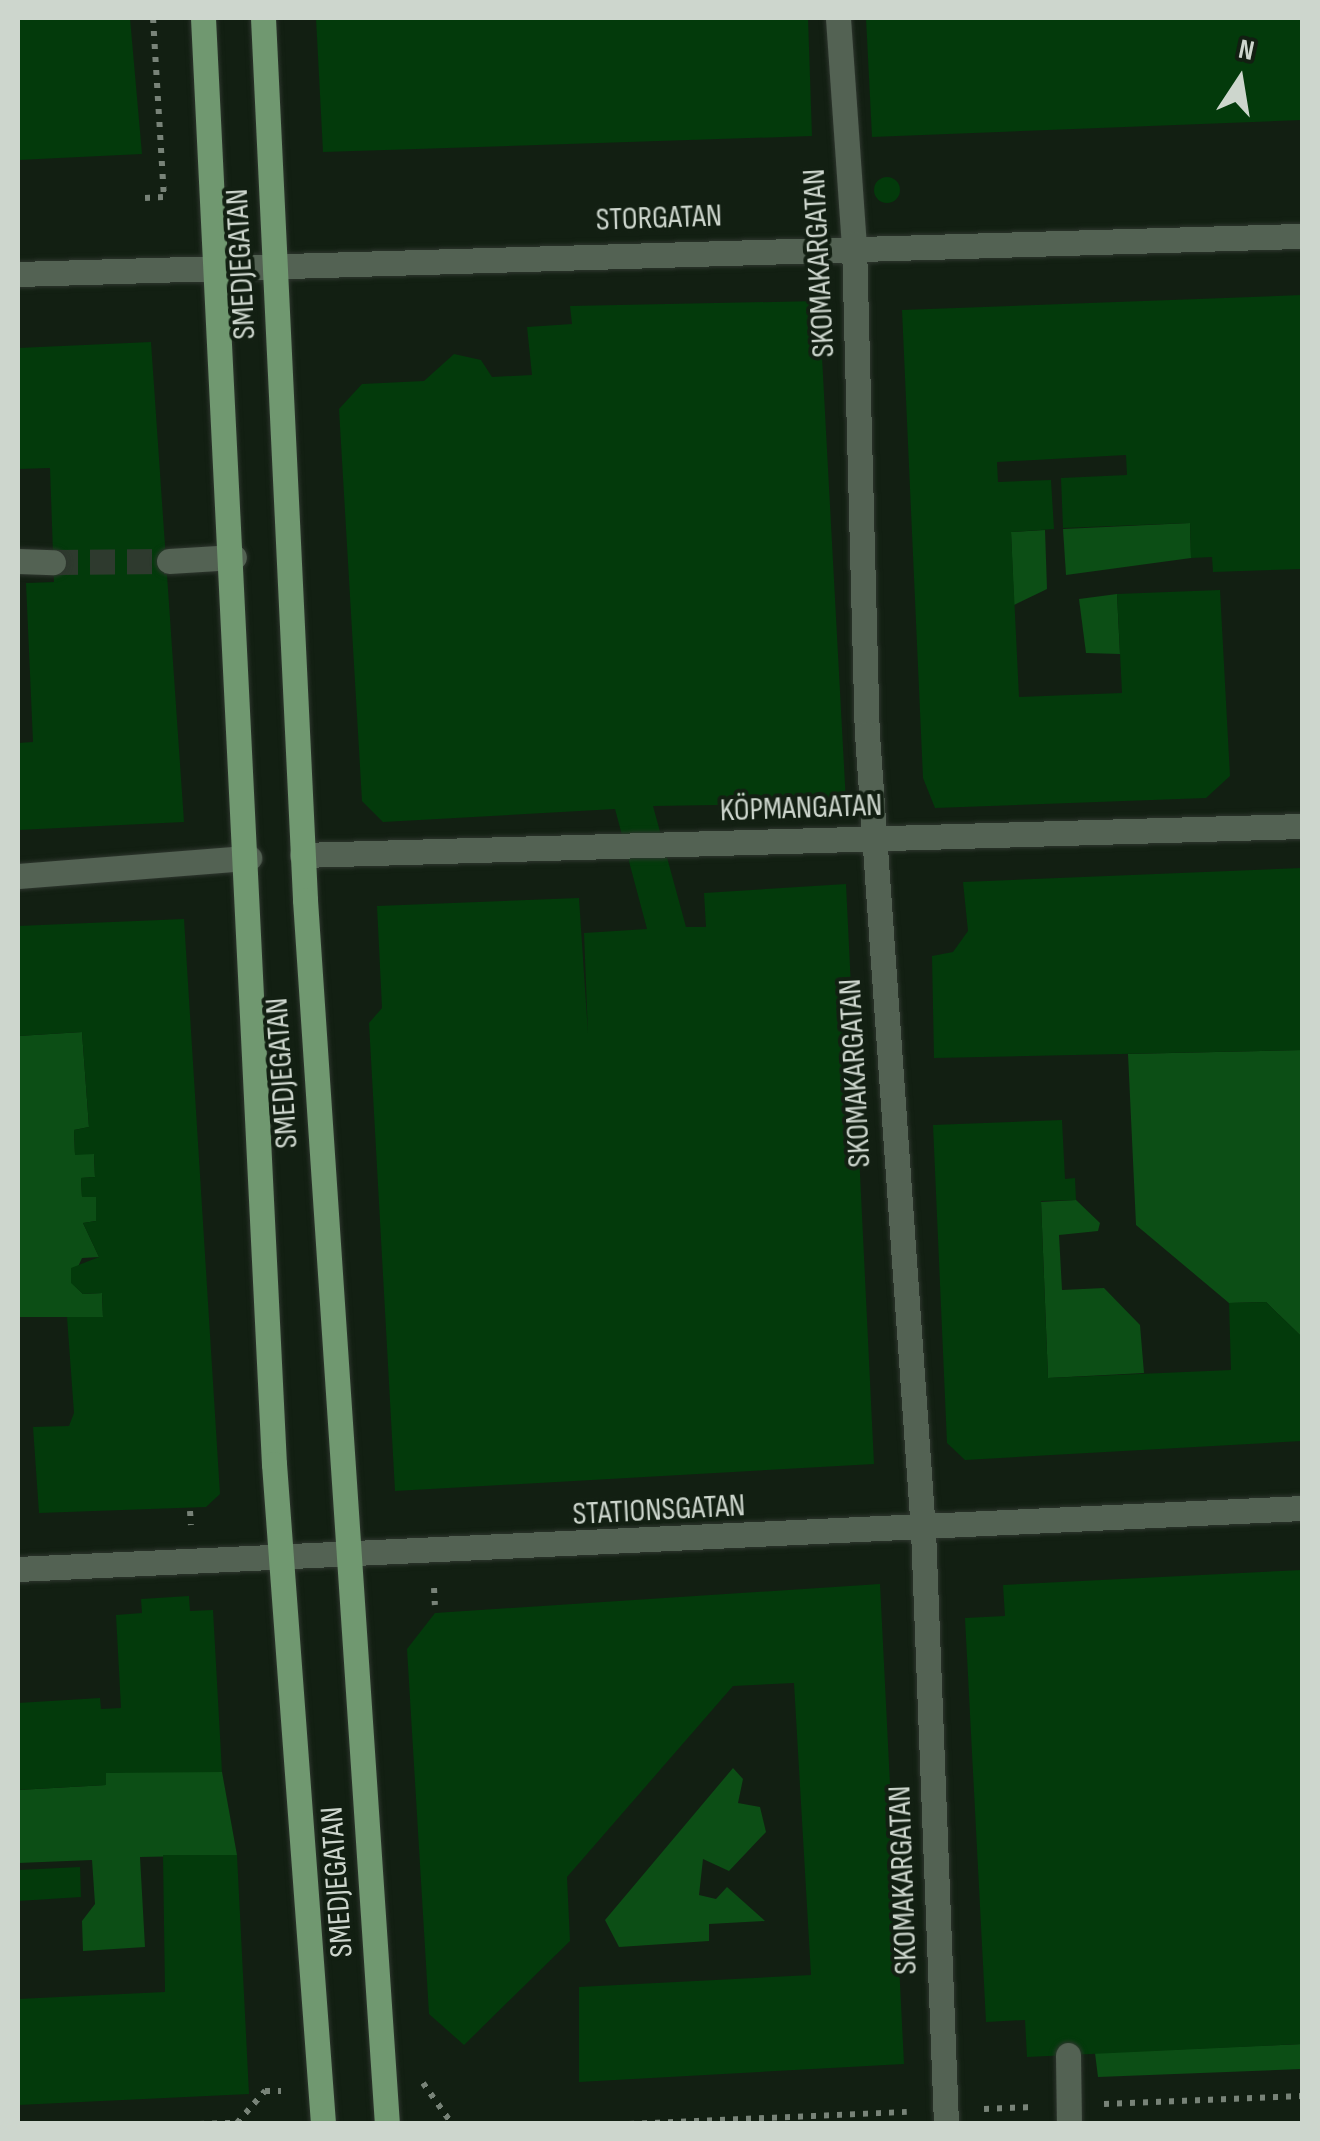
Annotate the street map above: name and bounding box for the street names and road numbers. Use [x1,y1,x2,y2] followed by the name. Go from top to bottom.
[796,168,844,358] street label: SKOMAKARGATAN
[219,188,265,340] street label: SMEDJEGATAN
[595,198,723,240] street label: STORGATAN
[719,787,883,831] street label: KÖPMANGATAN
[832,978,880,1168] street label: SKOMAKARGATAN
[259,996,307,1150] street label: SMEDJEGATAN
[572,1487,746,1535] street label: STATIONSGATAN
[882,1785,926,1975] street label: SKOMAKARGATAN
[314,1805,362,1959] street label: SMEDJEGATAN

